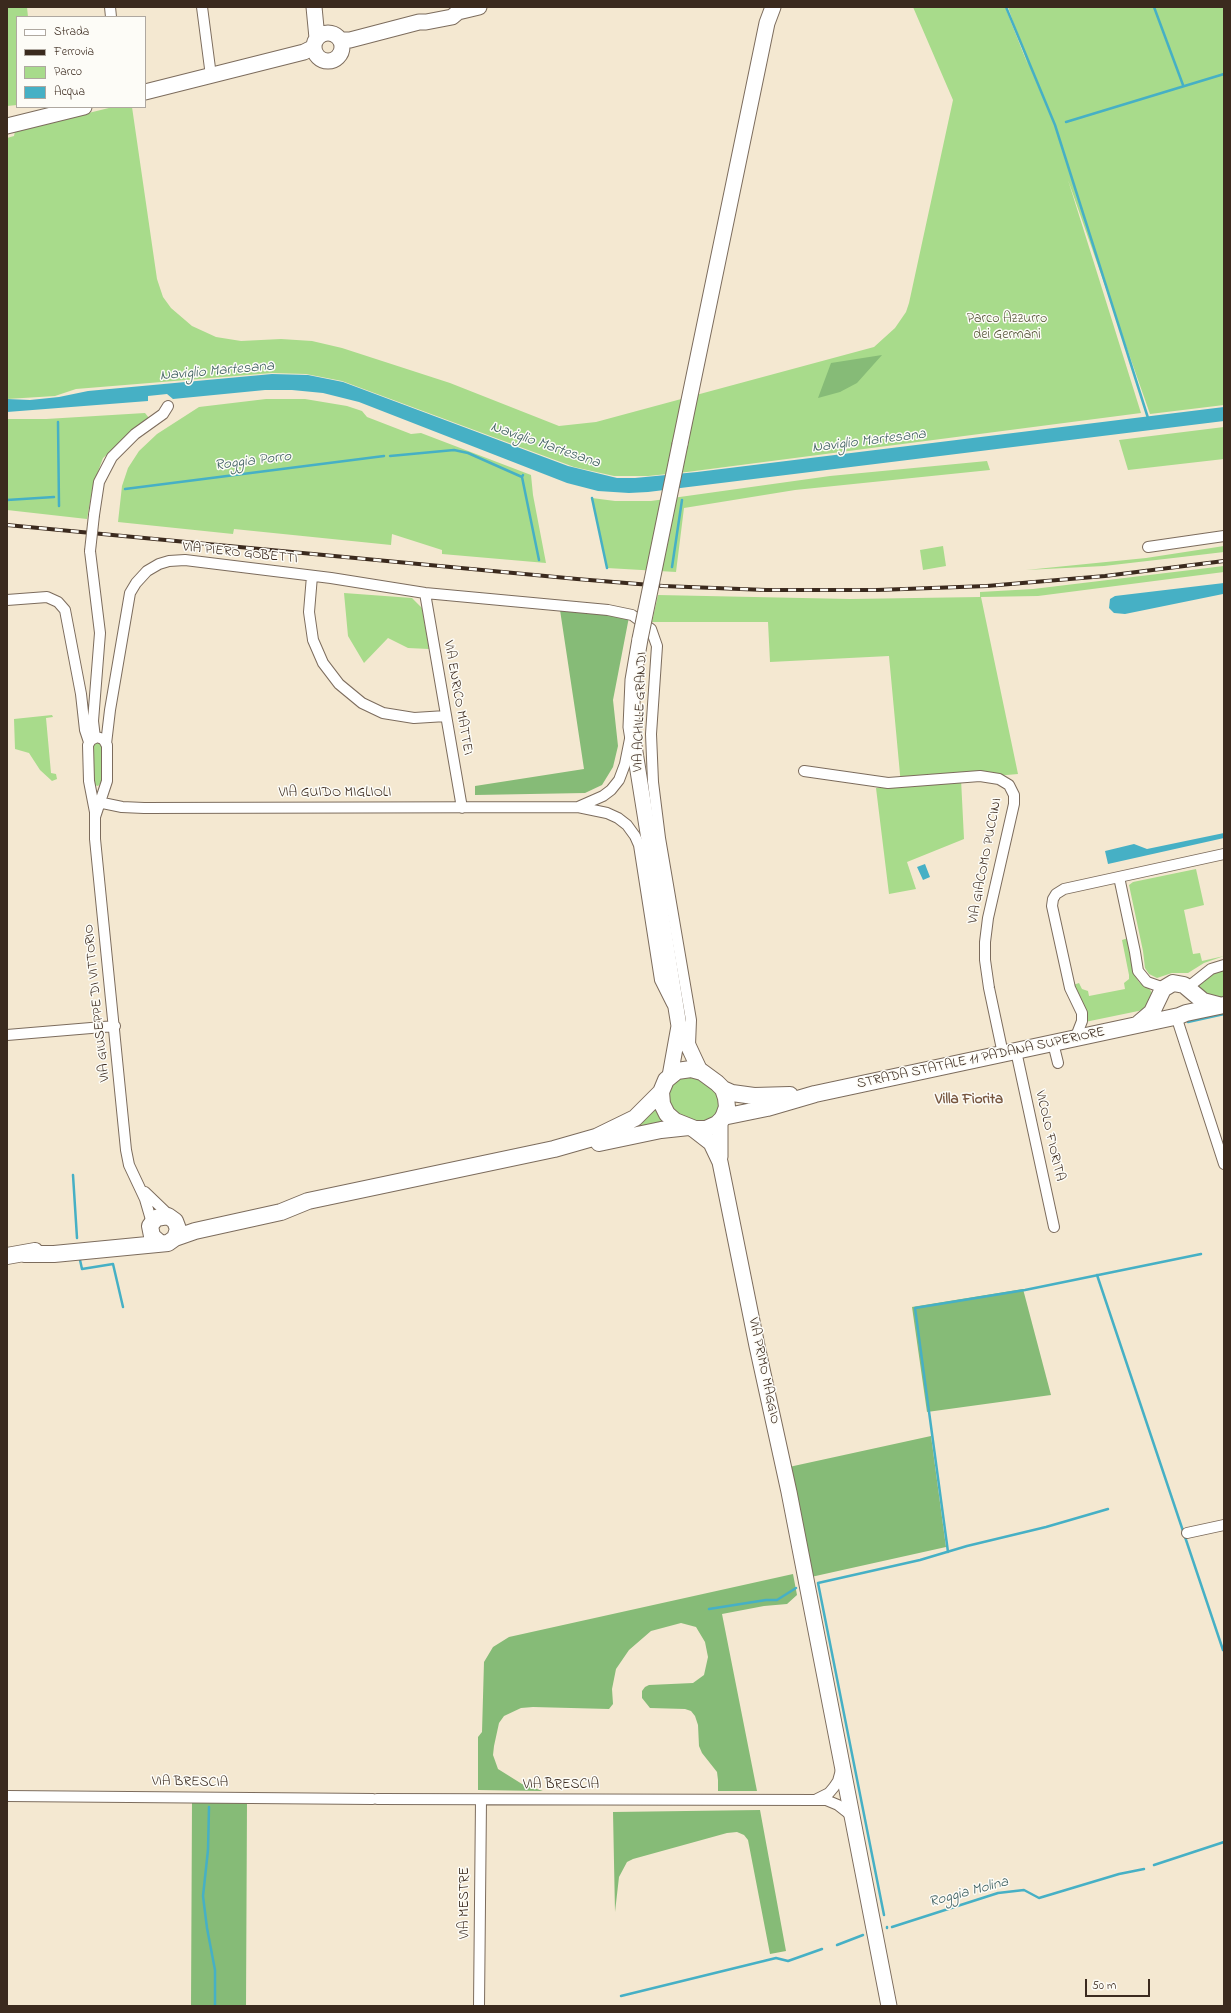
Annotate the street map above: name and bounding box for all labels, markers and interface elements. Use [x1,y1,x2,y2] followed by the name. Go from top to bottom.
[16,16,146,108] legend
[54,23,89,41] text: Strada
[54,43,94,61] text: Ferrovia
[54,63,82,81] text: Parco
[54,83,85,101] text: Acqua
[967,312,1047,344] park label: Parco Azzurro dei Germani
[159,358,275,386] water label: Naviglio Martesana
[488,419,602,473] water label: Naviglio Martesana
[811,426,927,458] water label: Naviglio Martesana
[214,448,292,476] water label: Roggia Porro
[182,540,298,568] street label: VIA PIERO GOBETTI
[439,639,475,757] street label: VIA ENRICO MATTEI
[631,652,651,772] street label: VIA ACHILLE GRANDI
[279,786,391,802] street label: VIA GUIDO MIGLIOLI
[966,797,1006,925] street label: VIA GIACOMO PUCCINI
[81,923,115,1083] street label: VIA GIUSEPPE DI VITTORIO
[855,1024,1107,1094] street label: STRADA STATALE 11 PADANA SUPERIORE
[1030,1089,1068,1183] street label: VICOLO FIORITA
[935,1092,1003,1110] district label: Villa Fiorita
[744,1316,782,1426] street label: VIA PRIMO MAGGIO
[152,1774,228,1792] street label: VIA BRESCIA
[523,1778,599,1794] street label: VIA BRESCIA
[458,1867,474,1939] street label: VIA MESTRE
[927,1874,1011,1912] water label: Roggia Molina
[1087,1971,1152,1997] scale bar
[1092,1977,1116,1995] text: 50 m

